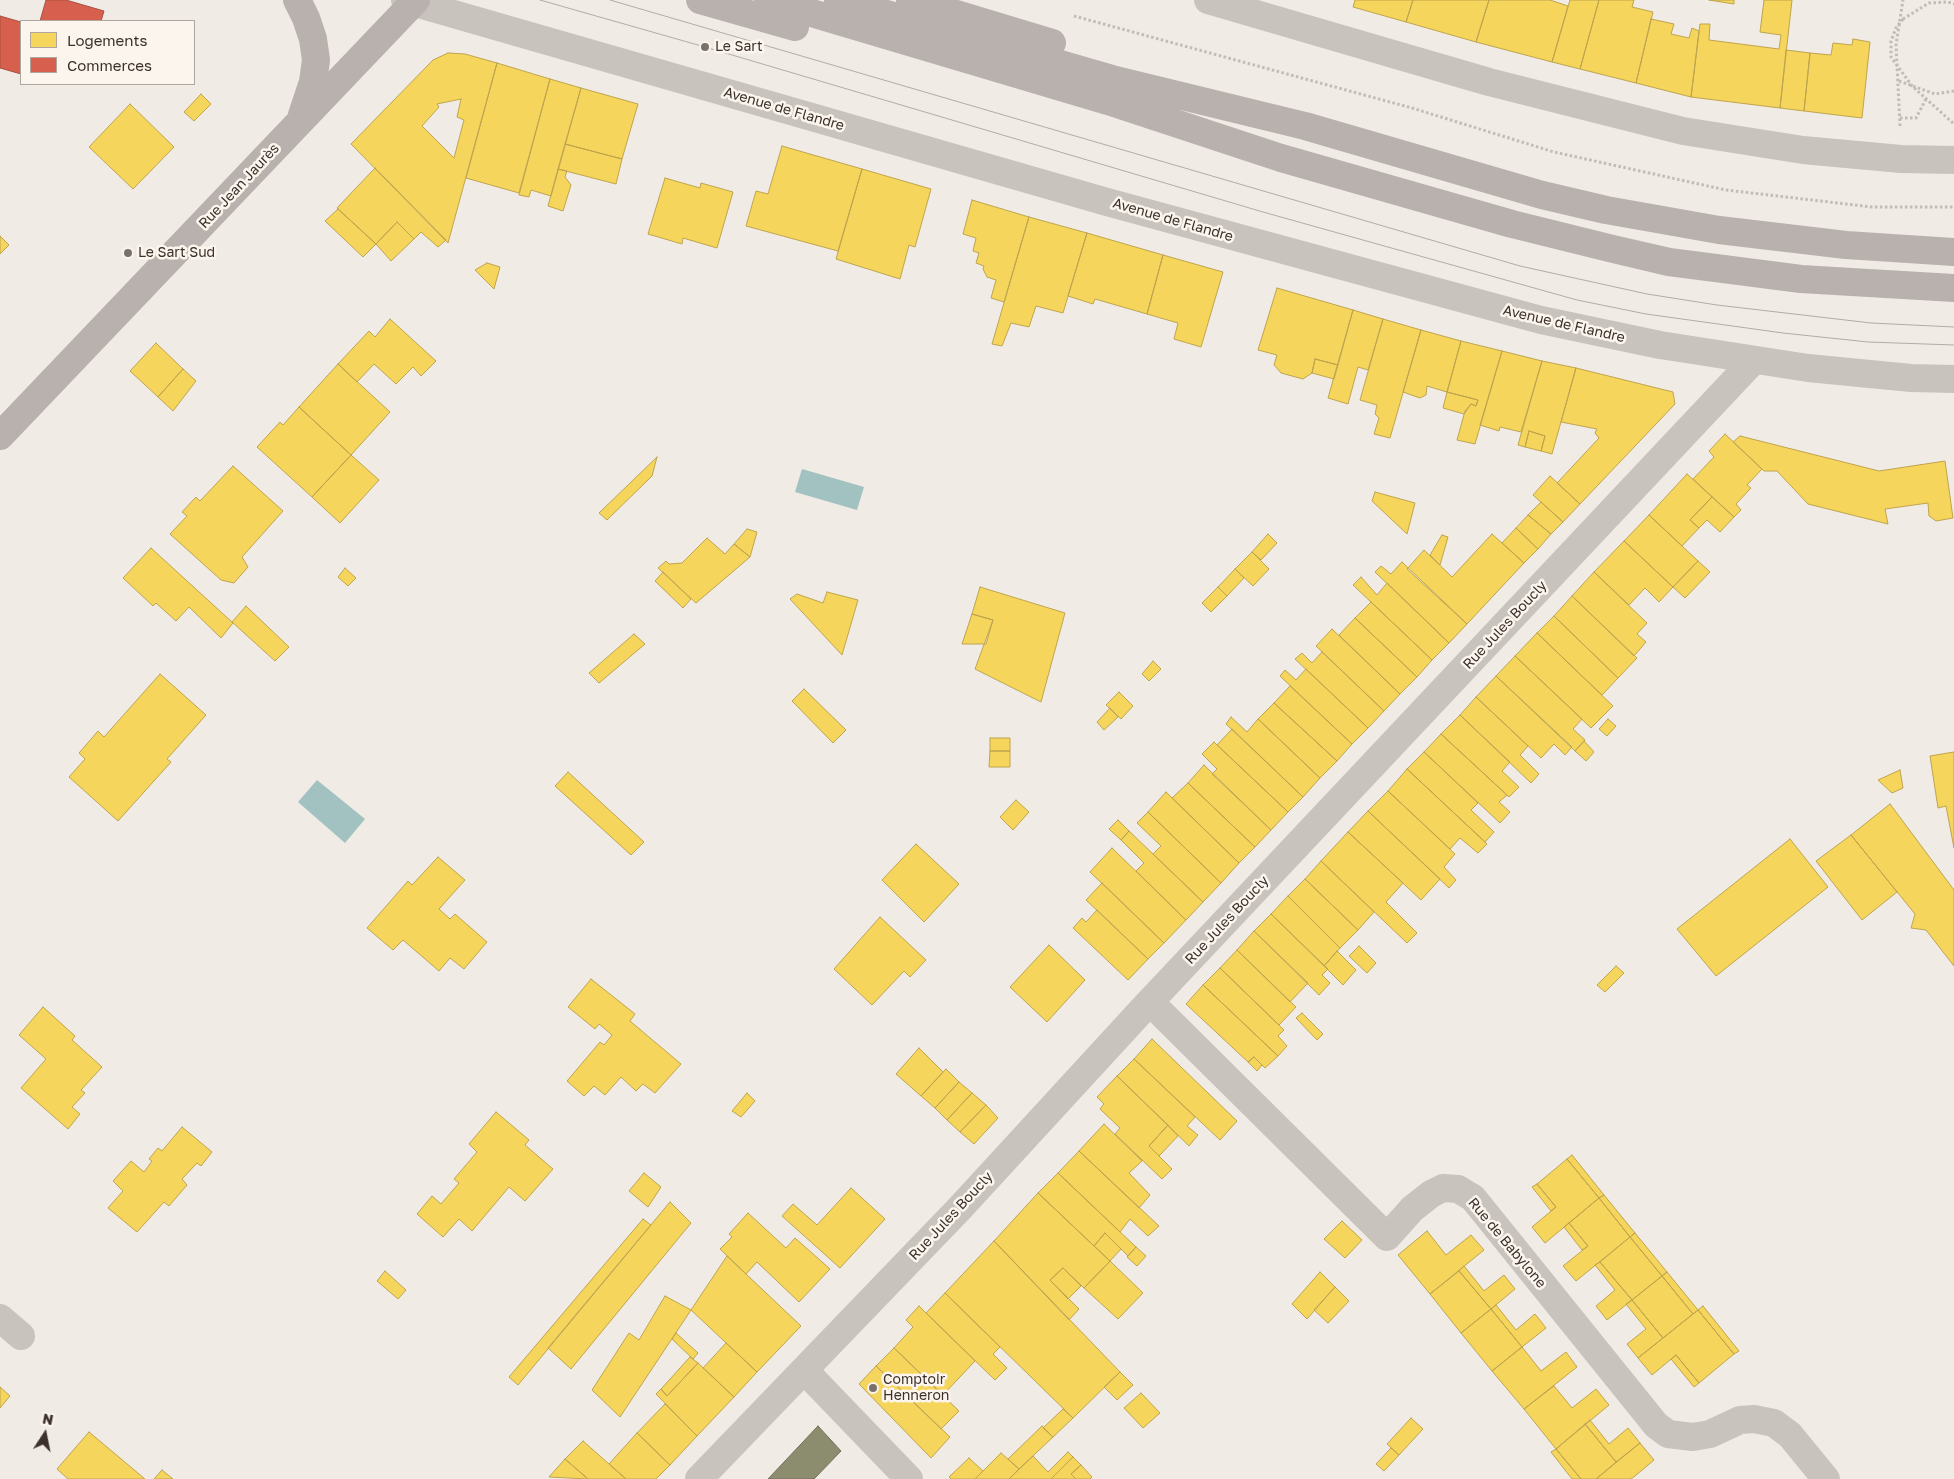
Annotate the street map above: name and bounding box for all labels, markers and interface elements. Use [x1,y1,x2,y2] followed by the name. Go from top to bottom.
[20,20,195,85] legend
[67,31,147,49] text: Logements
[715,39,763,55] place label: Le Sart
[699,41,711,53] marker: Le Sart
[67,56,152,74] text: Commerces
[722,84,846,134] street label: Avenue de Flandre
[195,140,283,232] street label: Rue Jean Jaurès
[1111,195,1235,245] street label: Avenue de Flandre
[138,245,215,261] place label: Le Sart Sud
[122,247,134,259] marker: Le Sart Sud
[1501,302,1627,346] street label: Avenue de Flandre
[1460,577,1550,673] street label: Rue Jules Boucly
[1182,872,1272,968] street label: Rue Jules Boucly
[906,1168,996,1264] street label: Rue Jules Boucly
[1464,1195,1550,1291] street label: Rue de Babylone
[883,1372,949,1404] place label: Comptoir Henneron
[867,1382,879,1394] marker: Comptoir Henneron
[20,1409,70,1459] north arrow
[41,1409,55,1428] text: N

